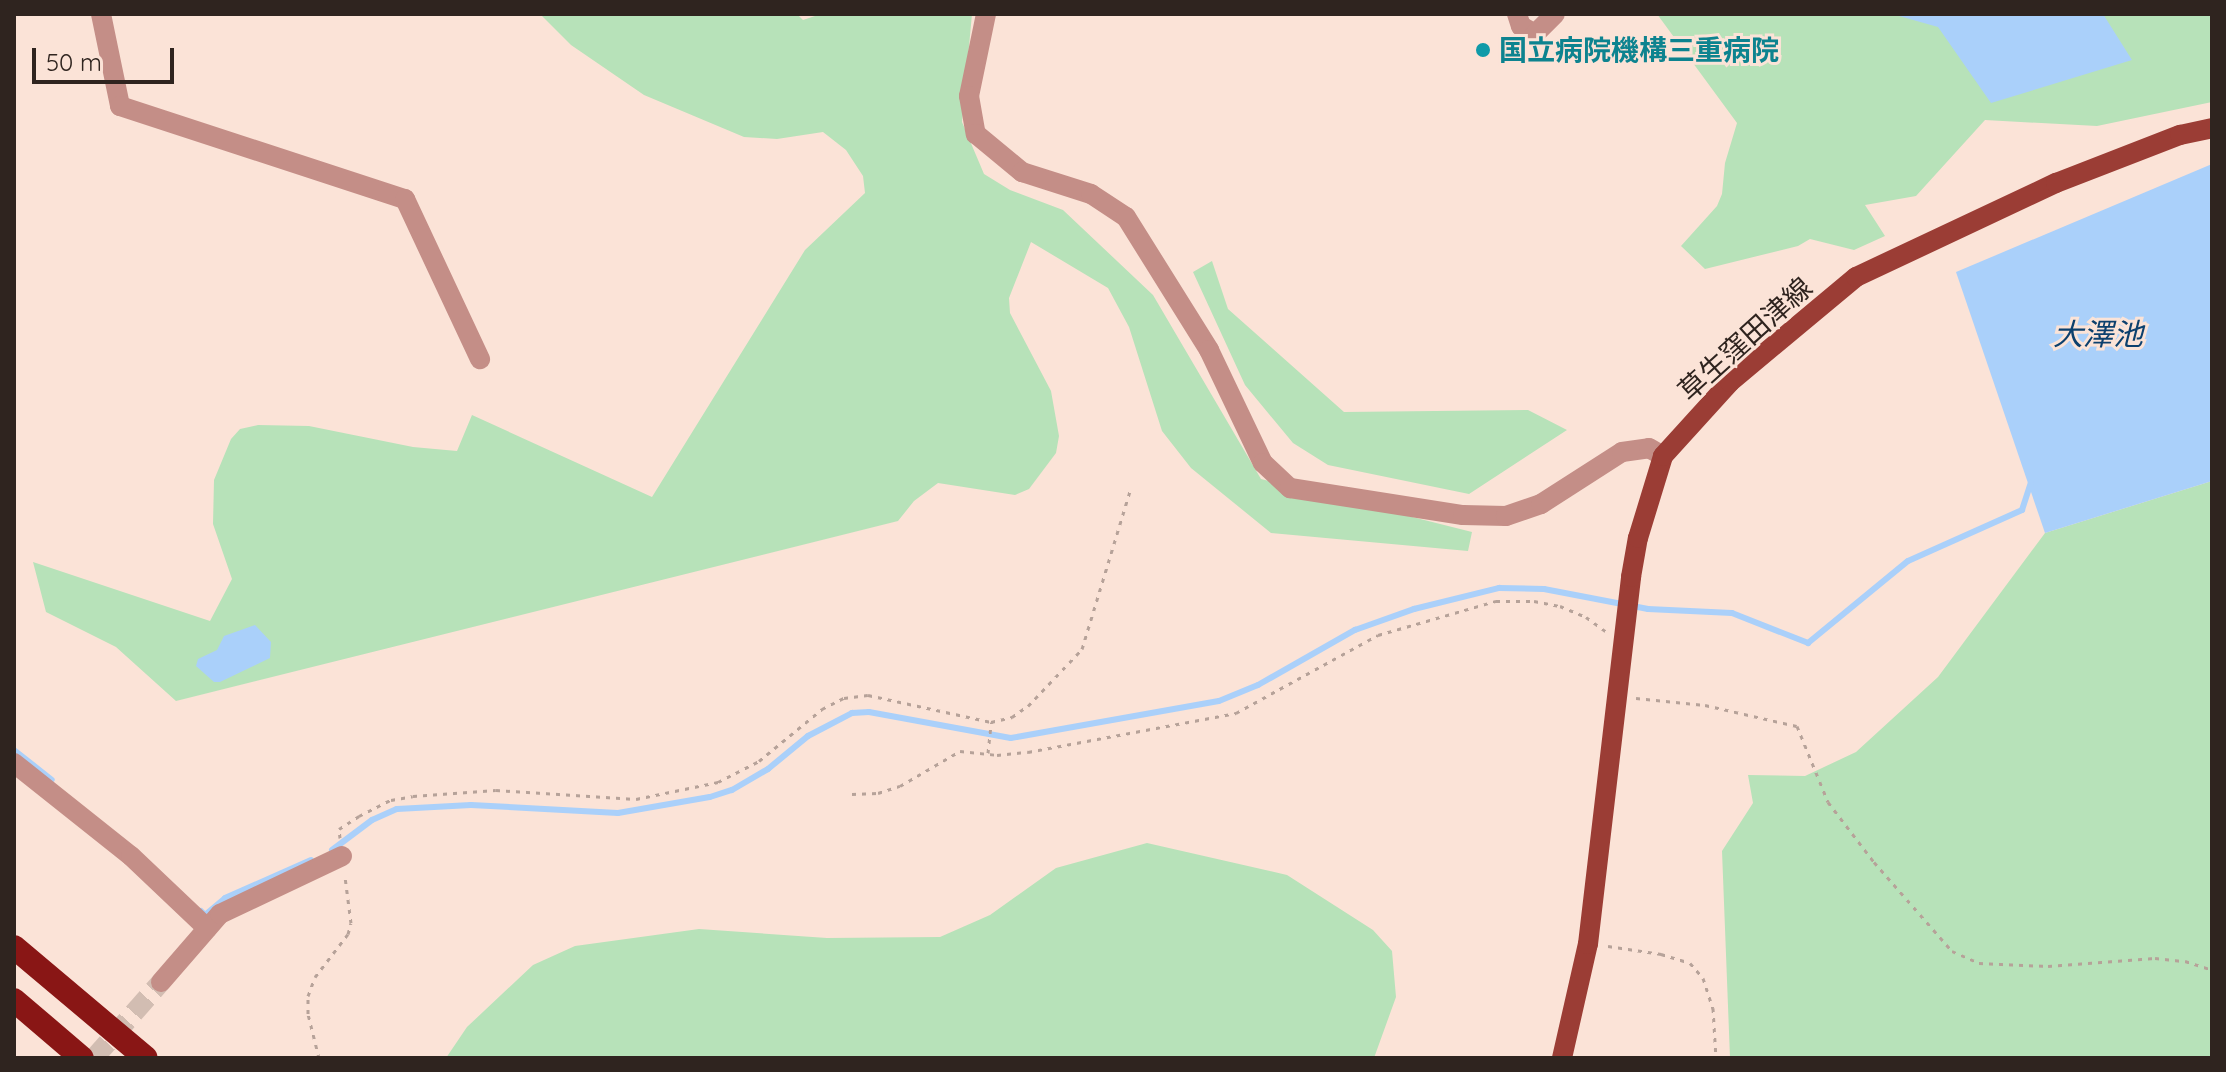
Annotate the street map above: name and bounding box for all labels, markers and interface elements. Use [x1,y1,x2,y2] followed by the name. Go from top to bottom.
[36,32,178,82] scale bar
[1499,33,1779,67] place label: 国立病院機構三重病院
[1474,41,1492,59] marker: 国立病院機構三重病院
[46,47,102,77] text: 50 m
[1671,270,1819,408] street label: 草生窪田津線
[2053,316,2143,352] water label: 大澤池

